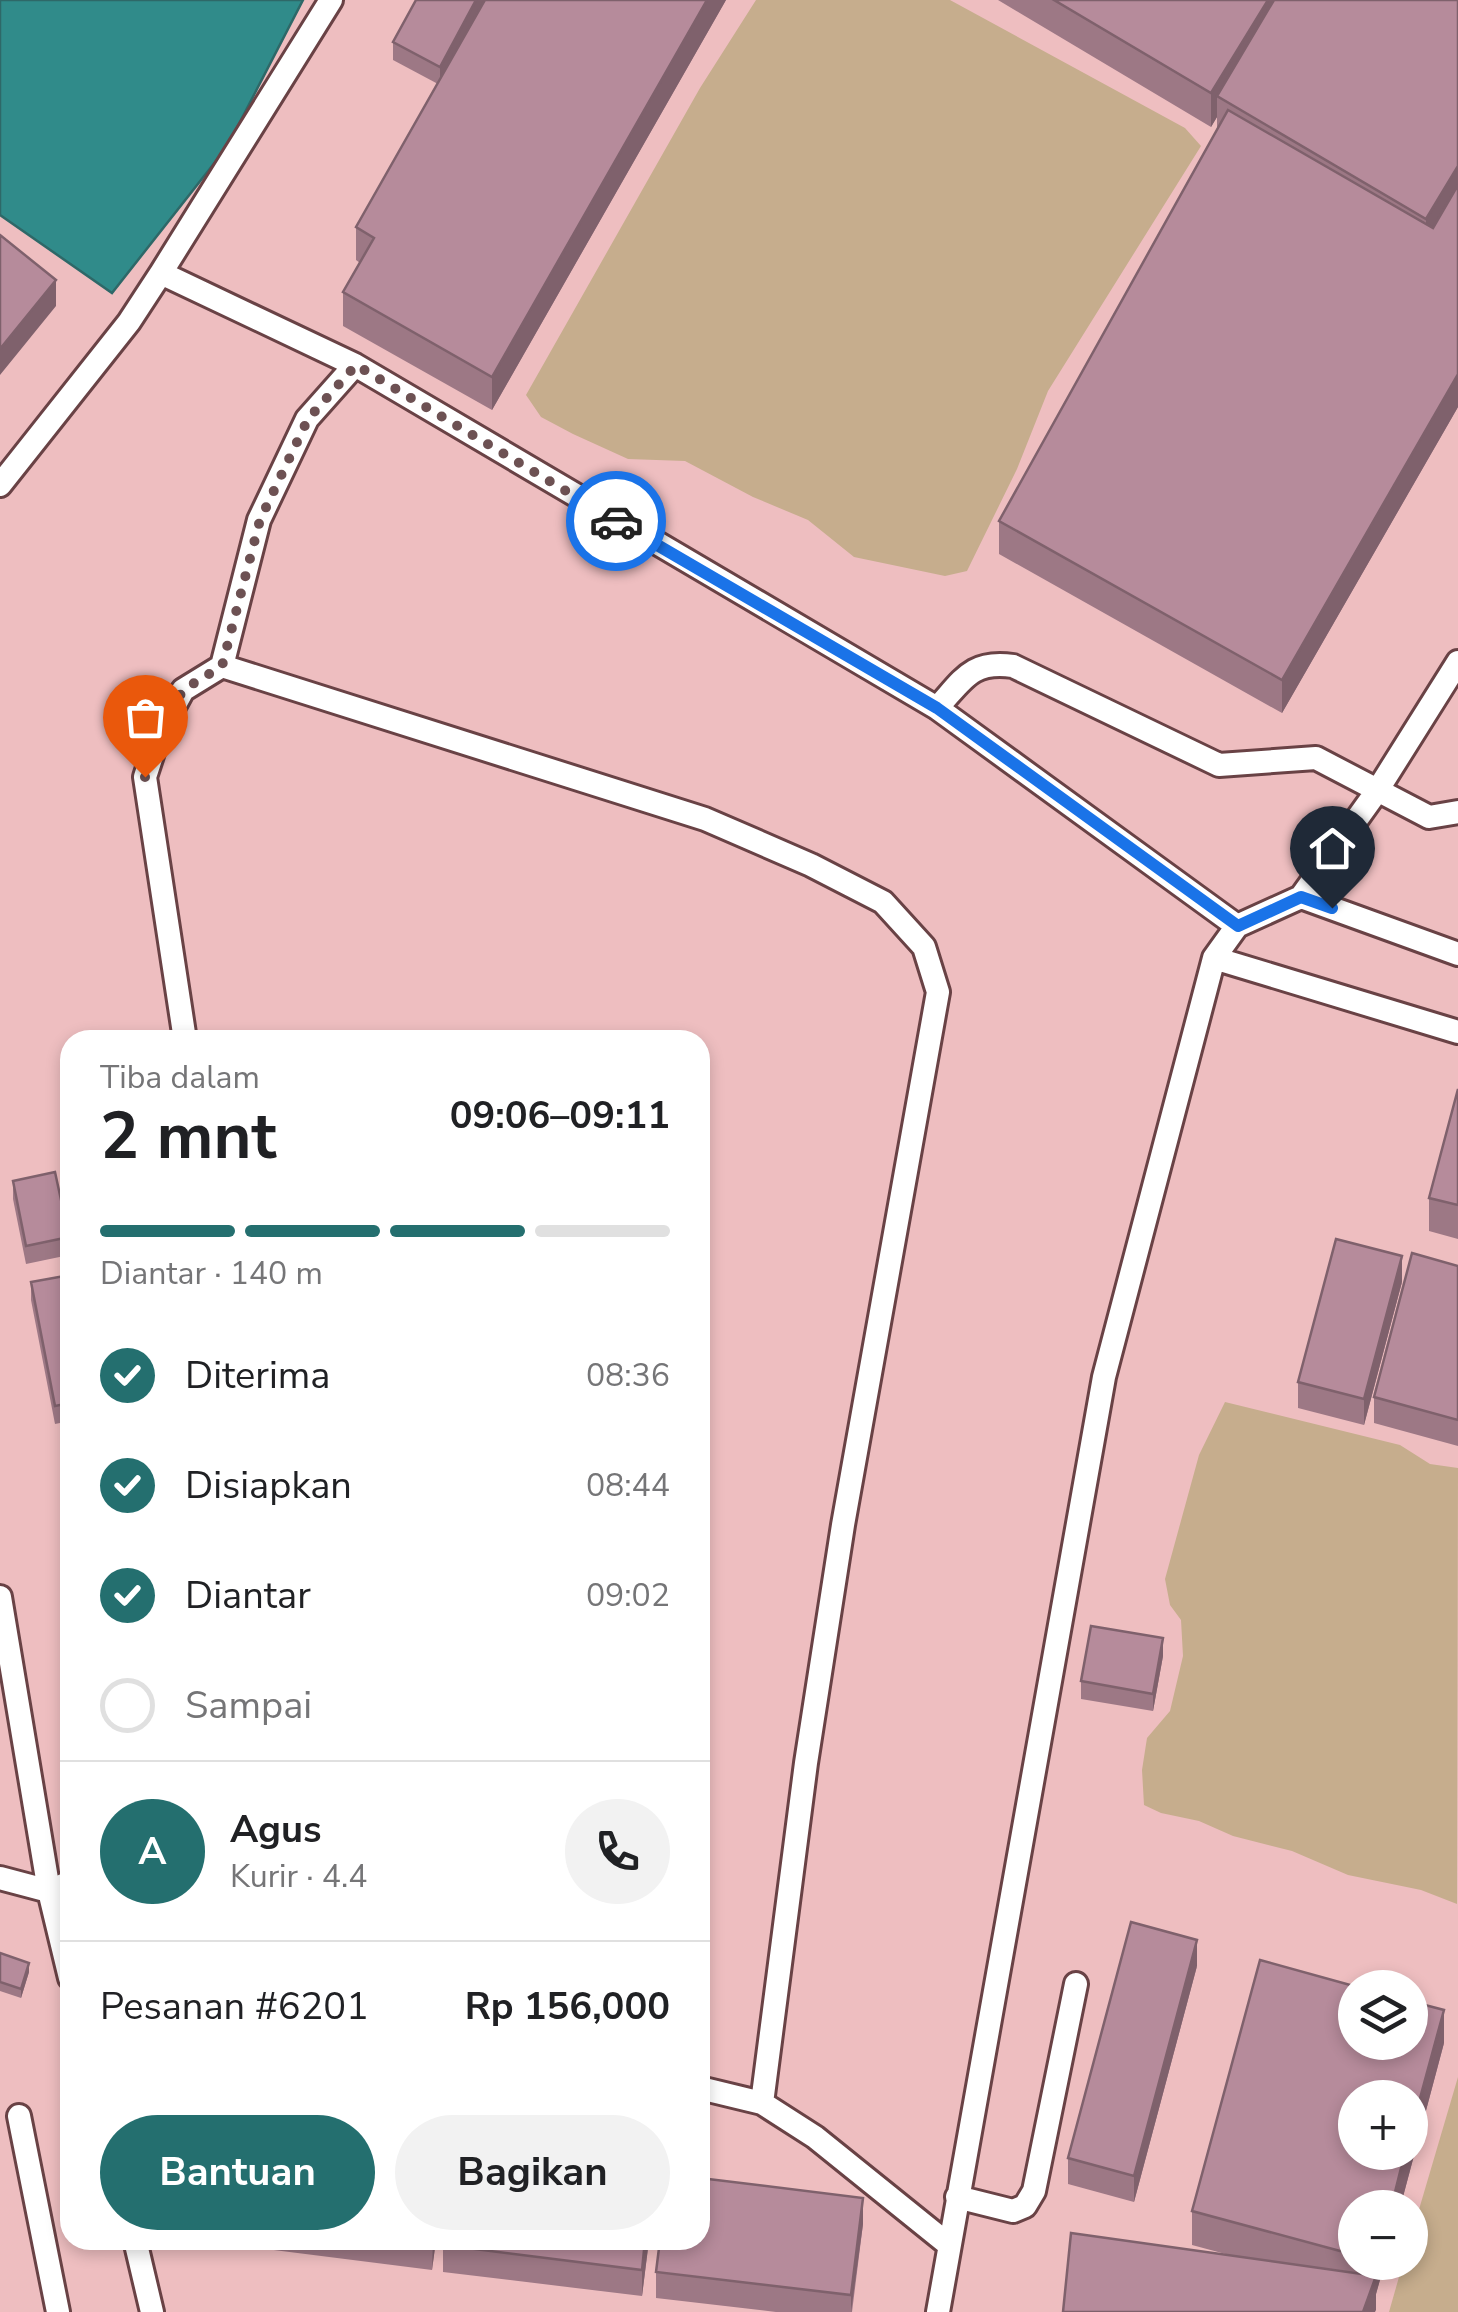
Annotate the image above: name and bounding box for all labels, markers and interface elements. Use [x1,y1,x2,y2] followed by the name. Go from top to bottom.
[566,471,666,571] courier
[589,494,644,549] icon: car
[103,675,188,778] pin
[118,690,173,745] icon: bag
[1290,806,1375,909] pin
[1305,821,1360,876] icon: home
[100,1056,260,1099] text: Tiba dalam
[450,1090,670,1141] text: 09:06–09:11
[100,1092,277,1181] text: 2 mnt
[100,1252,323,1295] text: Diantar · 140 m
[100,1348,155,1403] icon: check
[185,1350,330,1401] text: Diterima
[586,1354,670,1397] text: 08:36
[100,1458,155,1513] icon: check
[185,1460,352,1511] text: Disiapkan
[586,1464,670,1507] text: 08:44
[100,1568,155,1623] icon: check
[185,1570,311,1621] text: Diantar
[586,1574,670,1617] text: 09:02
[185,1680,312,1731] text: Sampai
[565,1799,670,1904] button: phone
[230,1804,322,1855] text: Agus
[138,1826,167,1877] text: A
[230,1855,367,1898] text: Kurir · 4.4
[1338,1970,1428,2280] map controls
[1338,1970,1428,2060] button: layers
[100,1981,369,2032] text: Pesanan #6201
[465,1981,670,2032] text: Rp 156,000
[1338,2080,1428,2170] button: +
[100,2115,375,2230] button: Bantuan
[395,2115,670,2230] button: Bagikan
[1338,2190,1428,2280] button: −

